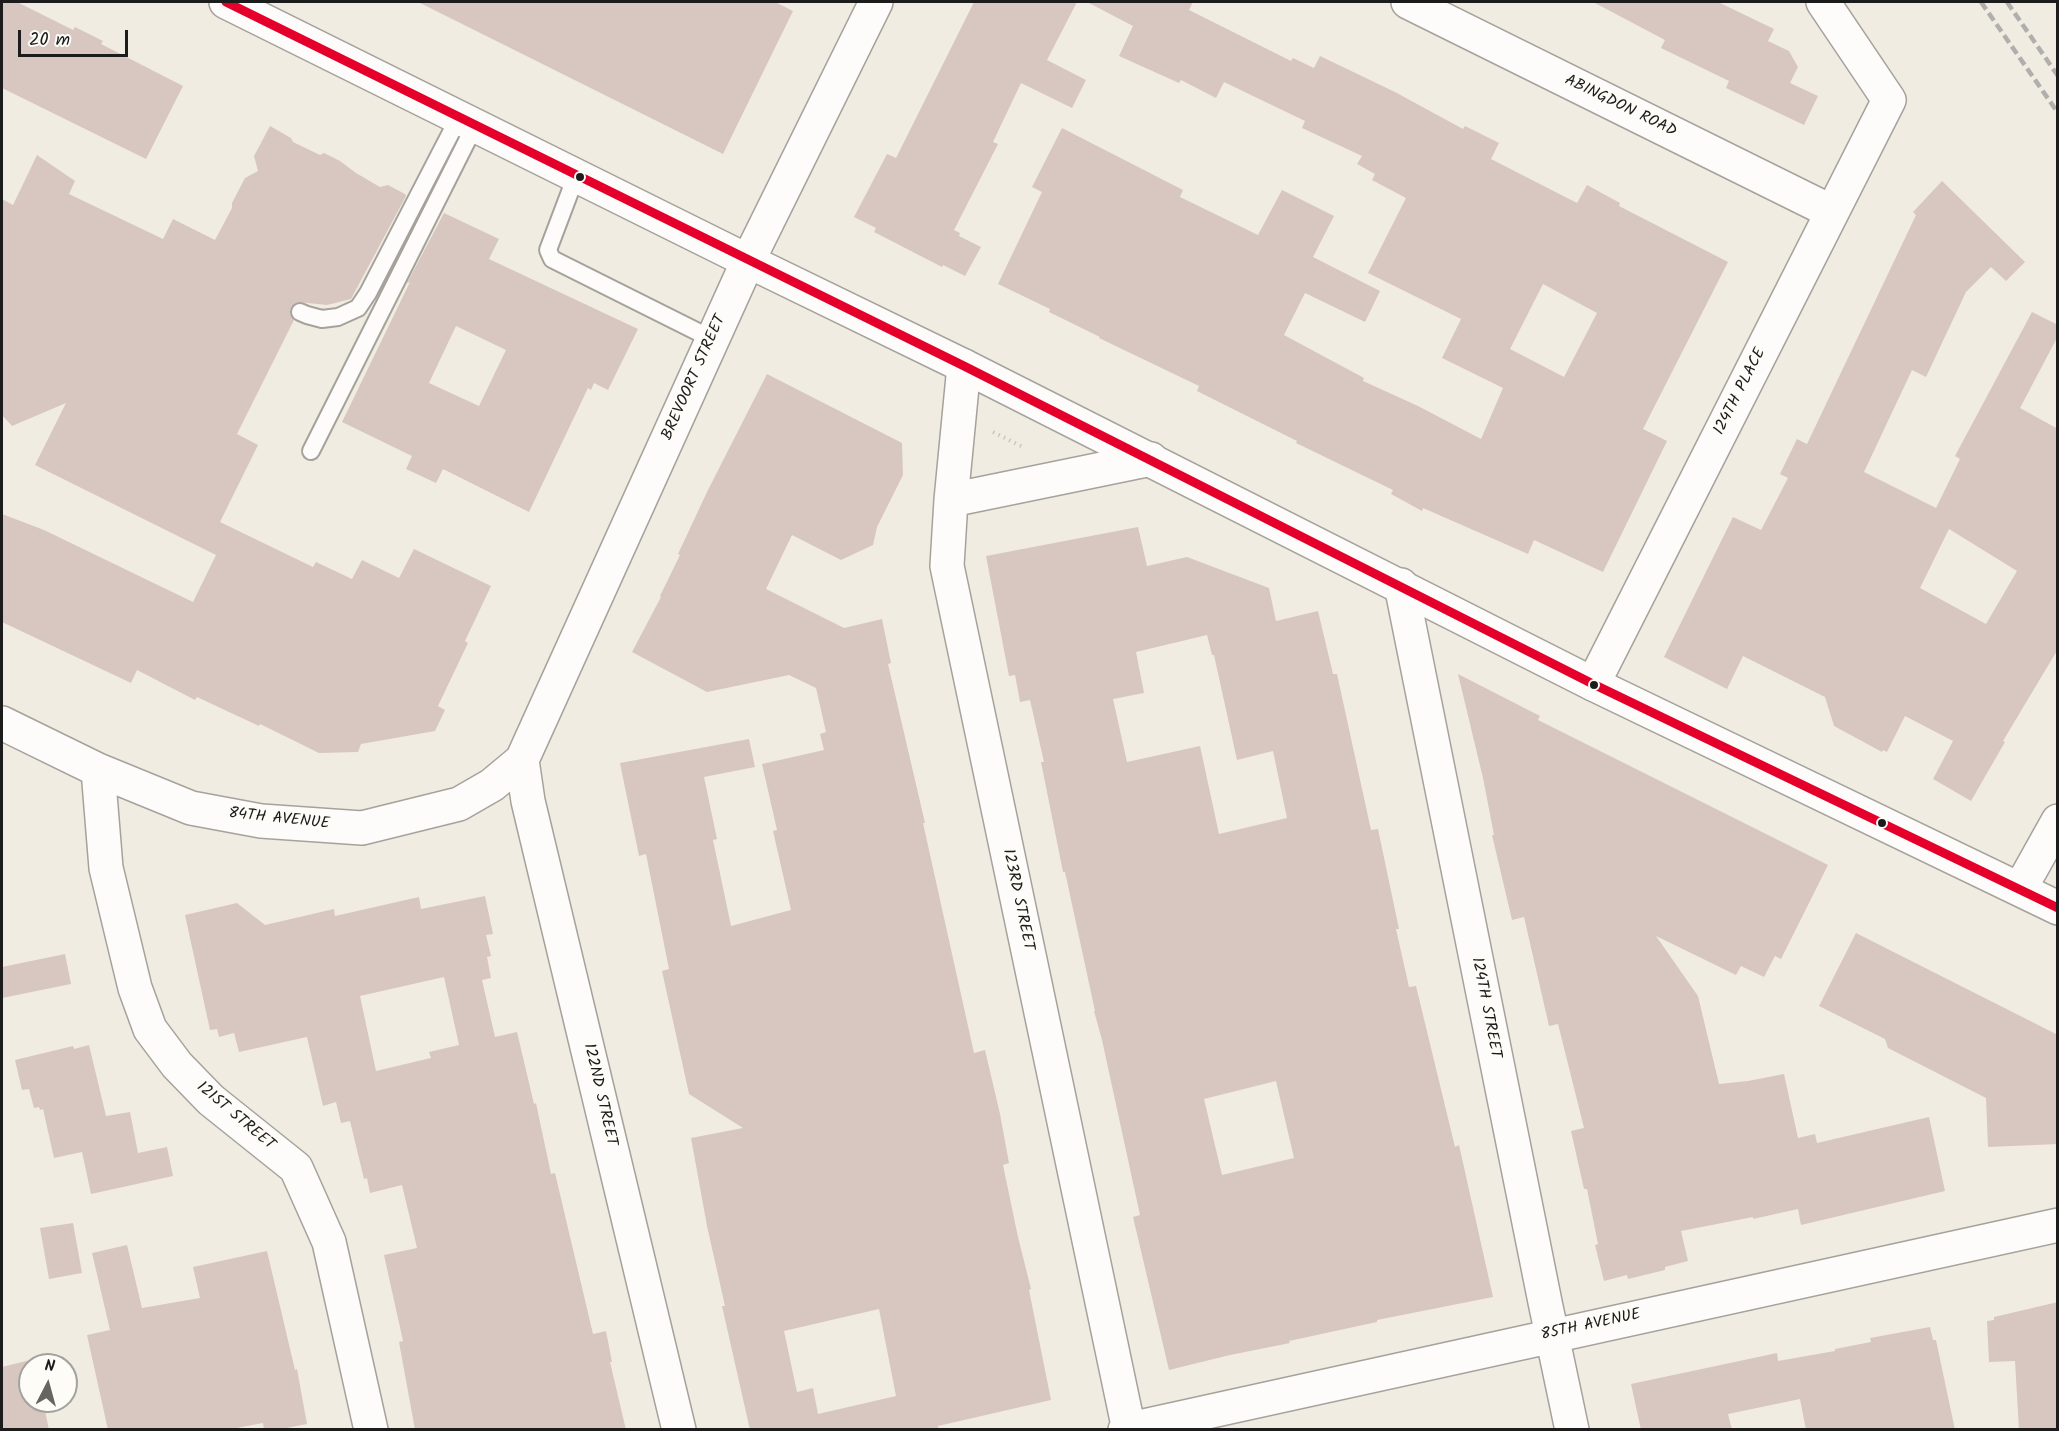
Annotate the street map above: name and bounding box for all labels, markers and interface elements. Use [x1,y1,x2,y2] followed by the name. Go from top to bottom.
[21,18,130,56] scale bar
[29,26,70,55] text: 20 m
[1561,72,1679,142] street label: ABINGDON ROAD
[574,171,586,183] unlabelled marker
[659,312,731,444] street label: BREVOORT STREET
[1711,345,1771,439] street label: 124TH PLACE
[1588,679,1600,691] unlabelled marker
[228,805,330,835] street label: 84TH AVENUE
[1876,817,1888,829] unlabelled marker
[997,848,1037,952] street label: 123RD STREET
[1466,956,1504,1060] street label: 124TH STREET
[578,1042,620,1148] street label: 122ND STREET
[192,1079,278,1155] street label: 121ST STREET
[1539,1306,1643,1346] street label: 85TH AVENUE
[18,1353,78,1413] north arrow
[43,1354,56,1380] text: N

